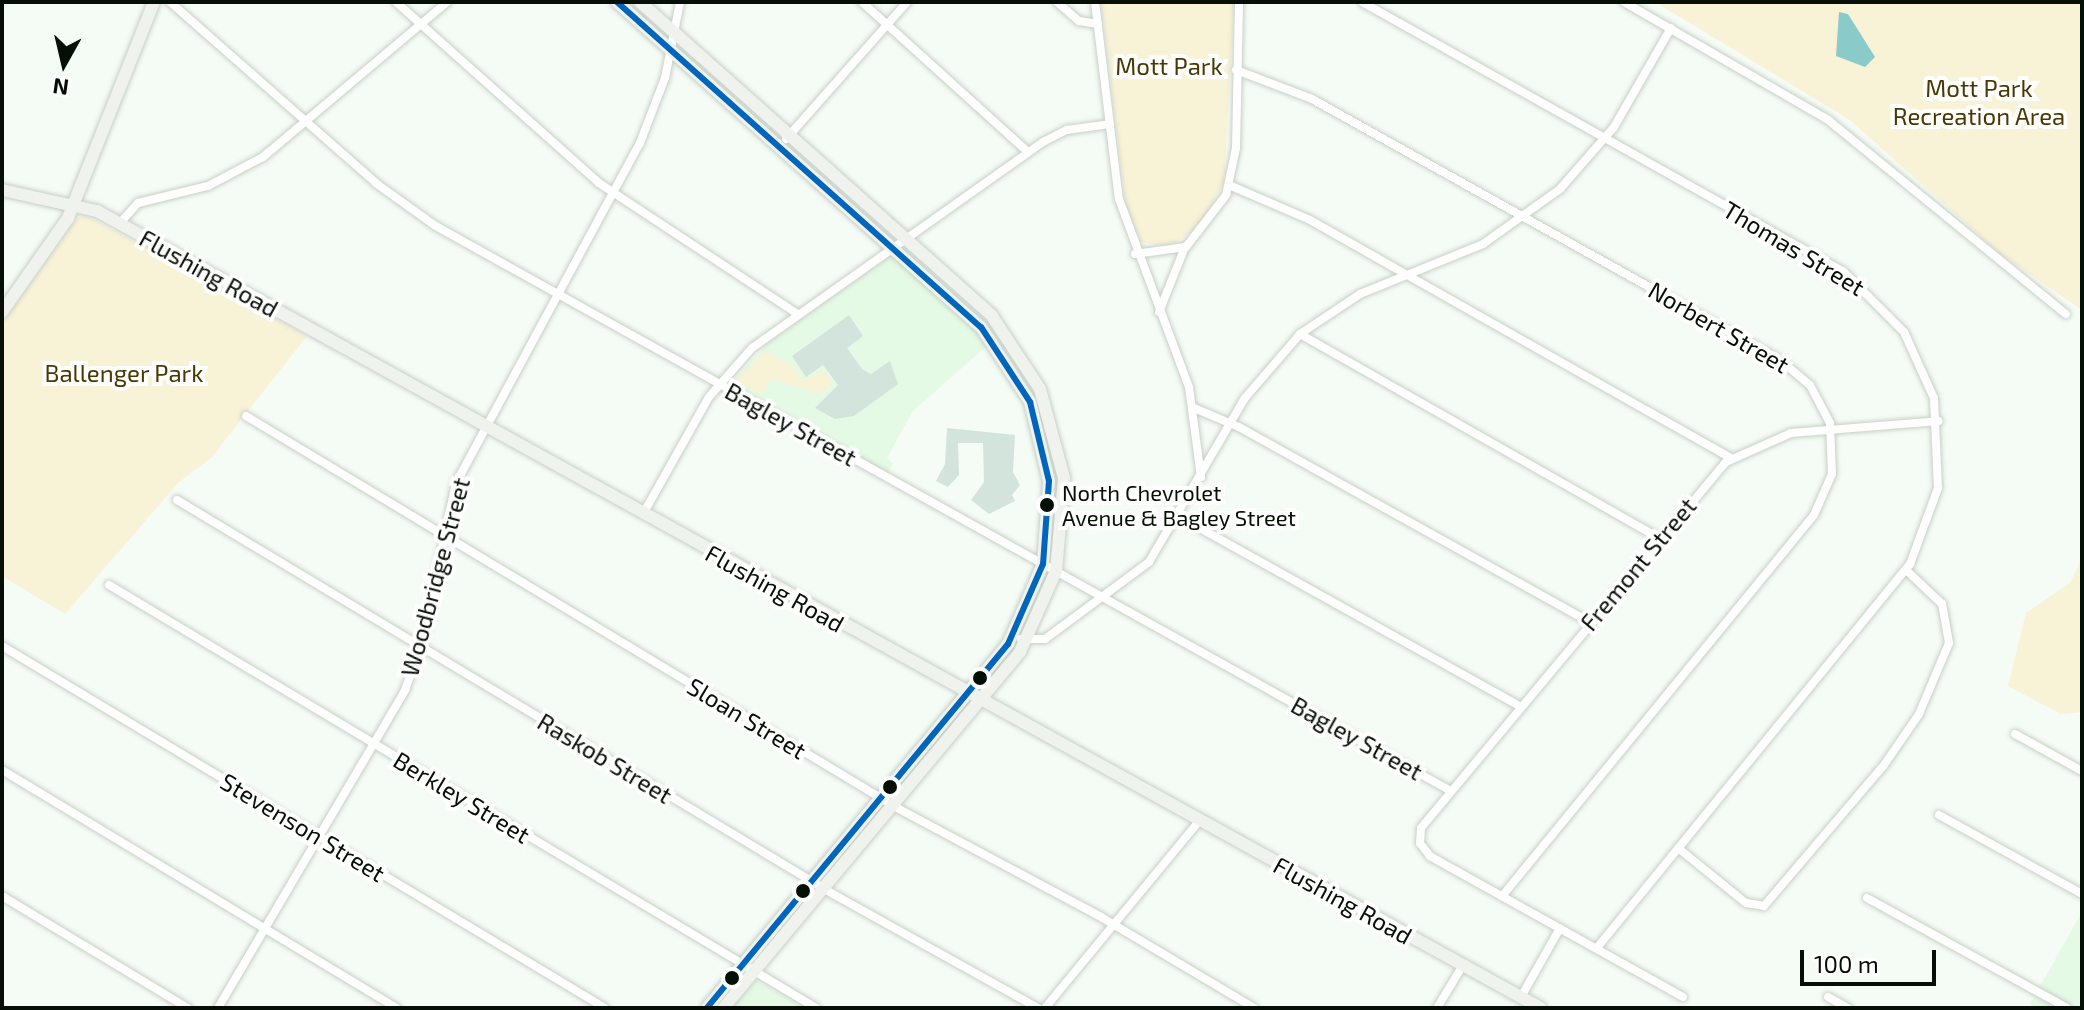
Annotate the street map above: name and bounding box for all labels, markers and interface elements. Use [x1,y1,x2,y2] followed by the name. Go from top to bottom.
[24,24,104,104] north arrow
[1115,52,1223,80] park label: Mott Park
[51,74,70,102] text: N
[1892,74,2066,130] park label: Mott Park Recreation Area
[1718,194,1870,302] street label: Thomas Street
[135,223,283,323] street label: Flushing Road
[1644,275,1794,379] street label: Norbert Street
[44,359,204,387] park label: Ballenger Park
[720,376,862,472] street label: Bagley Street
[395,474,475,680] street label: Woodbridge Street
[1062,479,1296,530] place label: North Chevrolet Avenue & Bagley Street
[1574,492,1702,636] street label: Fremont Street
[1039,497,1055,513] marker: North Chevrolet Avenue & Bagley Street
[701,538,849,638] street label: Flushing Road
[972,670,988,686] unlabelled marker
[682,671,812,765] street label: Sloan Street
[1286,690,1428,786] street label: Bagley Street
[533,707,677,809] street label: Raskob Street
[388,745,536,849] street label: Berkley Street
[216,767,390,887] street label: Stevenson Street
[882,779,898,795] unlabelled marker
[1269,850,1417,950] street label: Flushing Road
[795,883,811,899] unlabelled marker
[1804,934,1940,984] scale bar
[1814,949,1879,978] text: 100 m
[724,970,740,986] unlabelled marker

